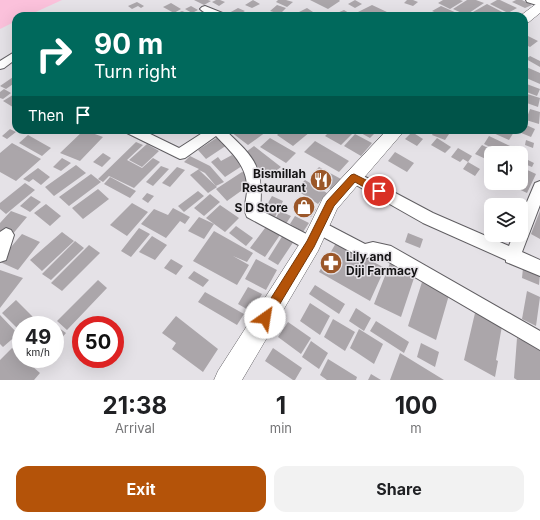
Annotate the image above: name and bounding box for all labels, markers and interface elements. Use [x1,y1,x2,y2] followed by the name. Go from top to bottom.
[94,27,163,61] text: 90 m
[28,28,80,80] icon: right
[94,61,177,82] text: Turn right
[72,104,94,126] icon: arrive
[28,106,64,125] text: Then
[484,146,528,242] map controls
[484,146,528,190] button: sound
[242,166,307,195] place label: Bismillah Restaurant
[308,167,334,193] restaurant icon: Bismillah Restaurant
[362,174,396,208] pin
[368,180,390,202] icon: arrive
[291,194,317,220] shop icon: S D Store
[484,198,528,242] button: layers
[235,200,288,215] place label: S D Store
[346,249,419,278] place label: Lily and Diji Farmacy
[318,250,344,276] pharmacy icon: Lily and Diji Farmacy
[244,297,286,339] position arrow
[72,316,124,368] speed limit sign: 50
[25,325,51,349] text: 49
[26,346,50,358] text: km/h
[103,391,167,420] text: 21:38
[276,391,286,420] text: 1
[395,391,437,420] text: 100
[115,420,155,436] text: Arrival
[270,420,292,436] text: min
[410,420,422,436] text: m
[16,466,266,512] button: Exit
[274,466,524,512] button: Share

